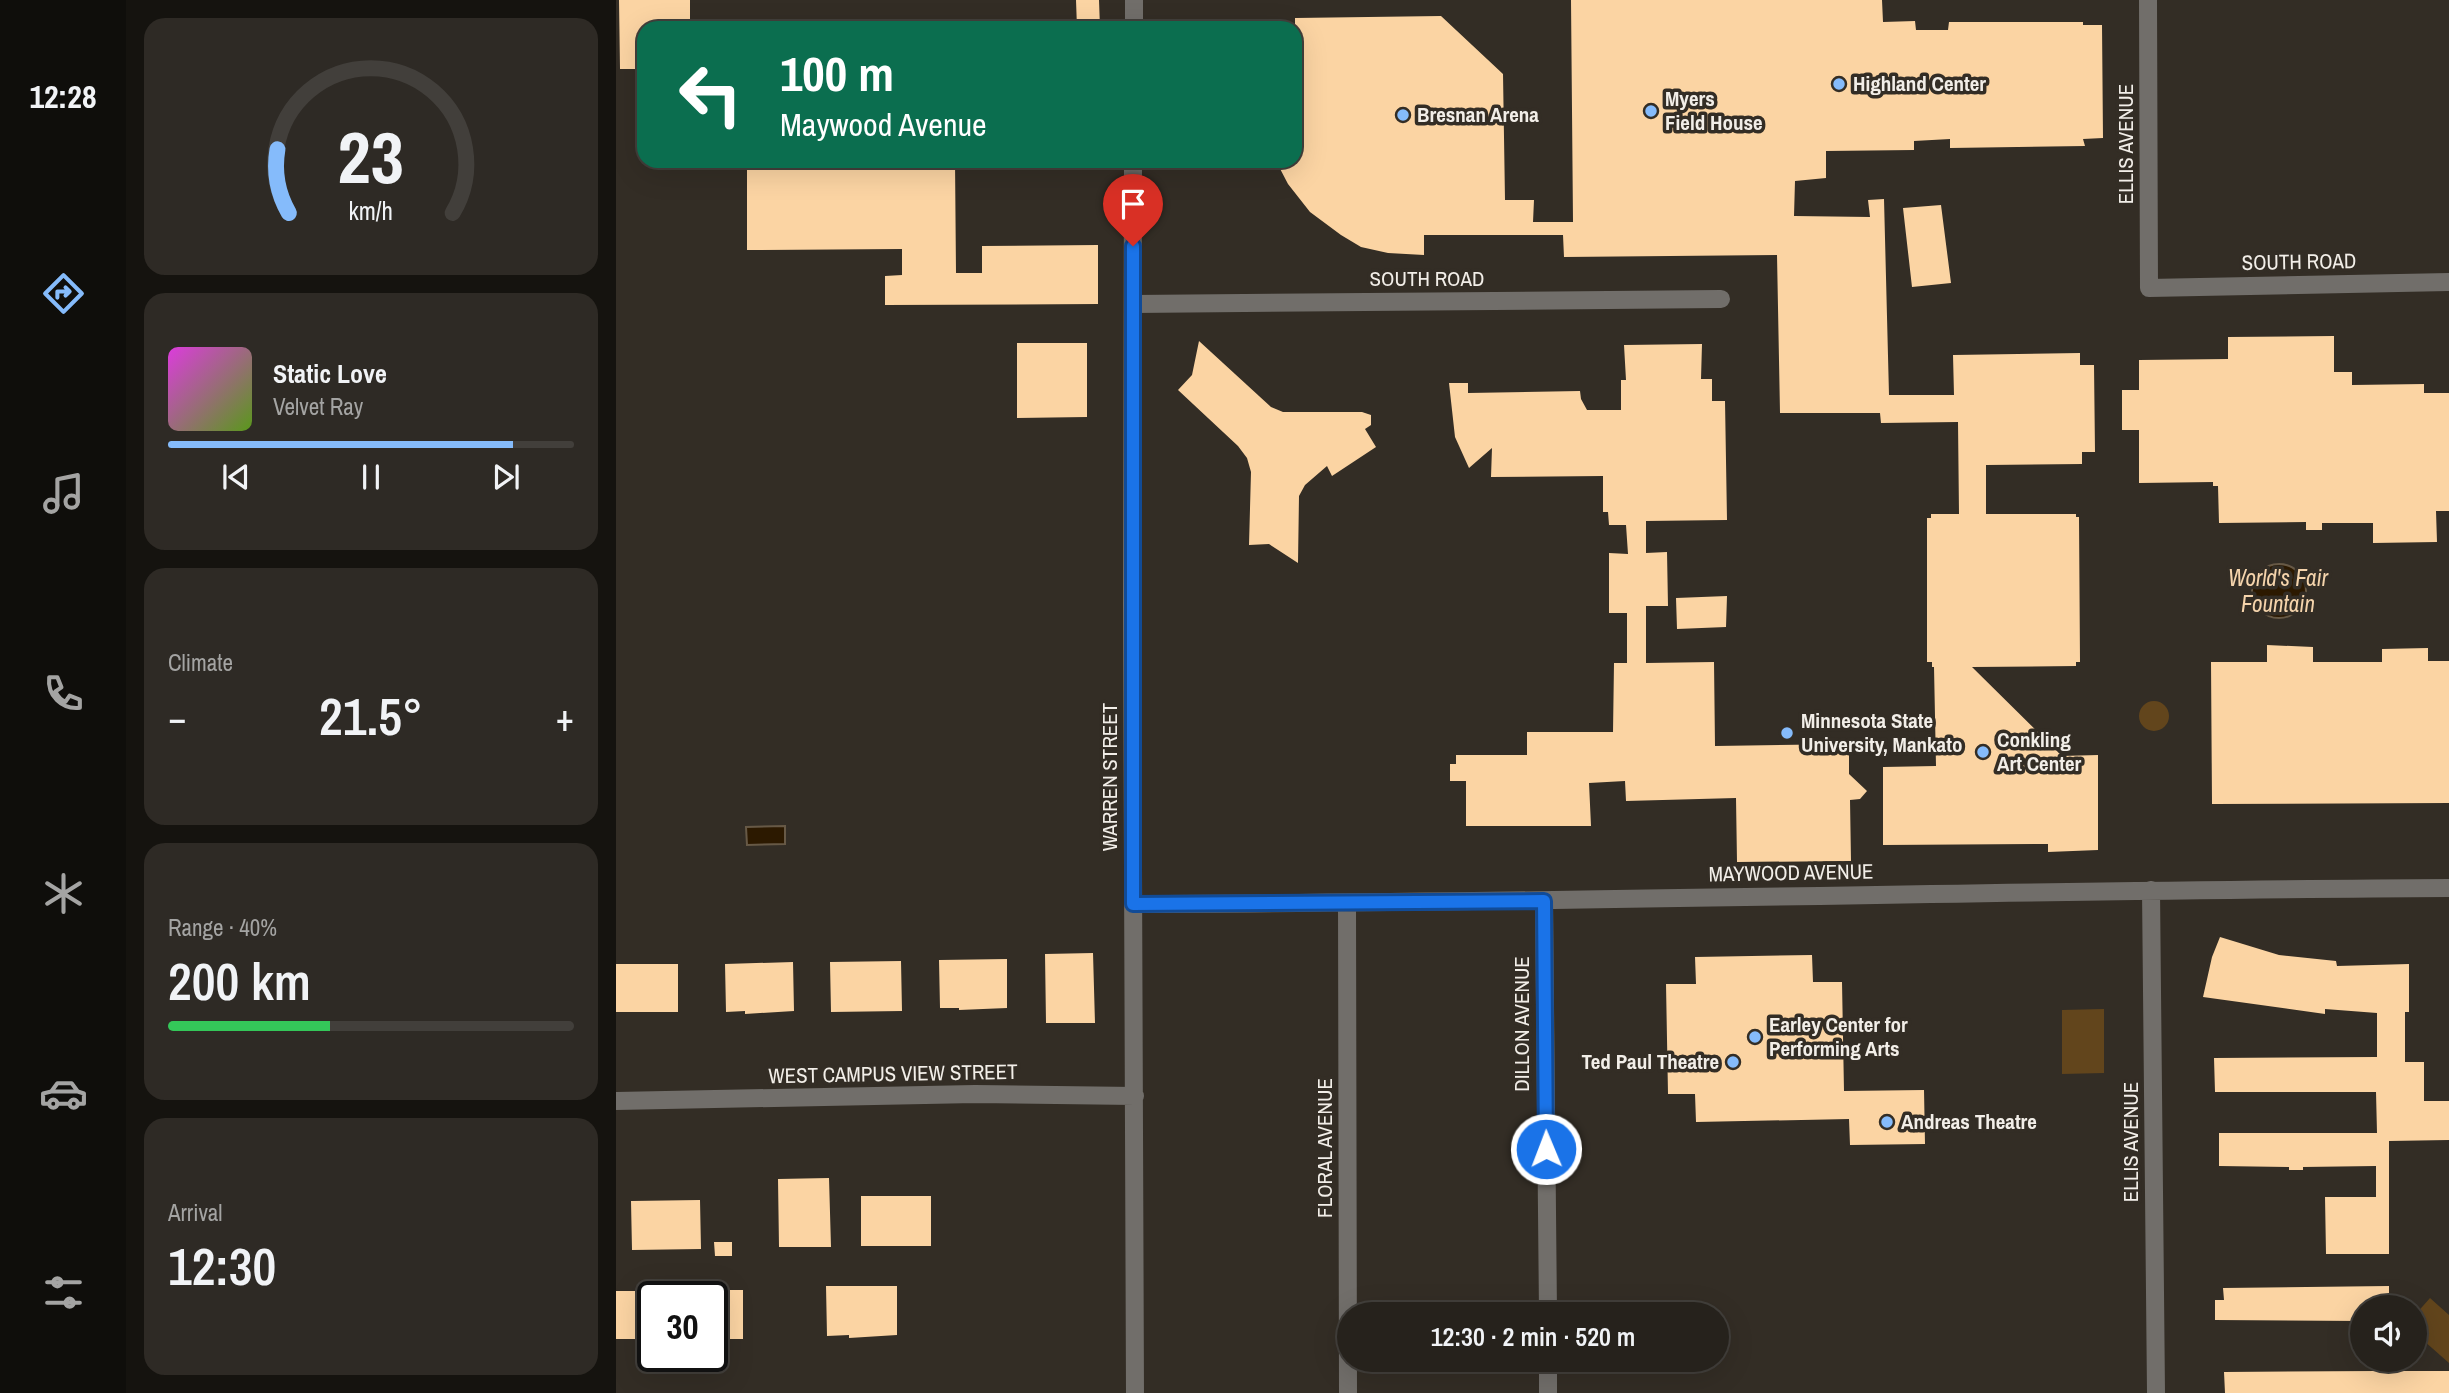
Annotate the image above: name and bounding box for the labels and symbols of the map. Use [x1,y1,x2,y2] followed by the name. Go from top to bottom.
[1853,69,1986,98] place label: Highland Center
[1831,76,1847,92] marker: Highland Center
[1665,84,1763,137] place label: Myers Field House
[2111,84,2140,204] street label: ELLIS AVENUE
[1417,100,1539,129] place label: Bresnan Arena
[1643,103,1659,119] marker: Myers Field House
[1395,107,1411,123] marker: Bresnan Arena
[1103,174,1163,246] pin
[2241,246,2357,277] street label: SOUTH ROAD
[1370,264,1484,293] street label: SOUTH ROAD
[2228,562,2329,619] water label: World's Fair Fountain
[1095,702,1124,851] street label: WARREN STREET
[1801,706,1962,759] place label: Minnesota State University, Mankato
[1779,725,1795,741] marker: Minnesota State University, Mankato
[1997,725,2081,778] place label: Conkling Art Center
[1975,744,1991,760] marker: Conkling Art Center
[1708,857,1874,888] street label: MAYWOOD AVENUE
[1507,956,1536,1092] street label: DILLON AVENUE
[1769,1010,1908,1063] place label: Earley Center for Performing Arts
[1747,1029,1763,1045] marker: Earley Center for Performing Arts
[1581,1047,1719,1076] place label: Ted Paul Theatre
[1725,1054,1741,1070] marker: Ted Paul Theatre
[768,1057,1018,1090] street label: WEST CAMPUS VIEW STREET
[1310,1078,1339,1218] street label: FLORAL AVENUE
[2116,1082,2145,1202] street label: ELLIS AVENUE
[1901,1107,2037,1136] place label: Andreas Theatre
[1509,1112,1583,1186] position arrow
[1879,1114,1895,1130] marker: Andreas Theatre
[637,1281,728,1372] speed limit sign: 30

